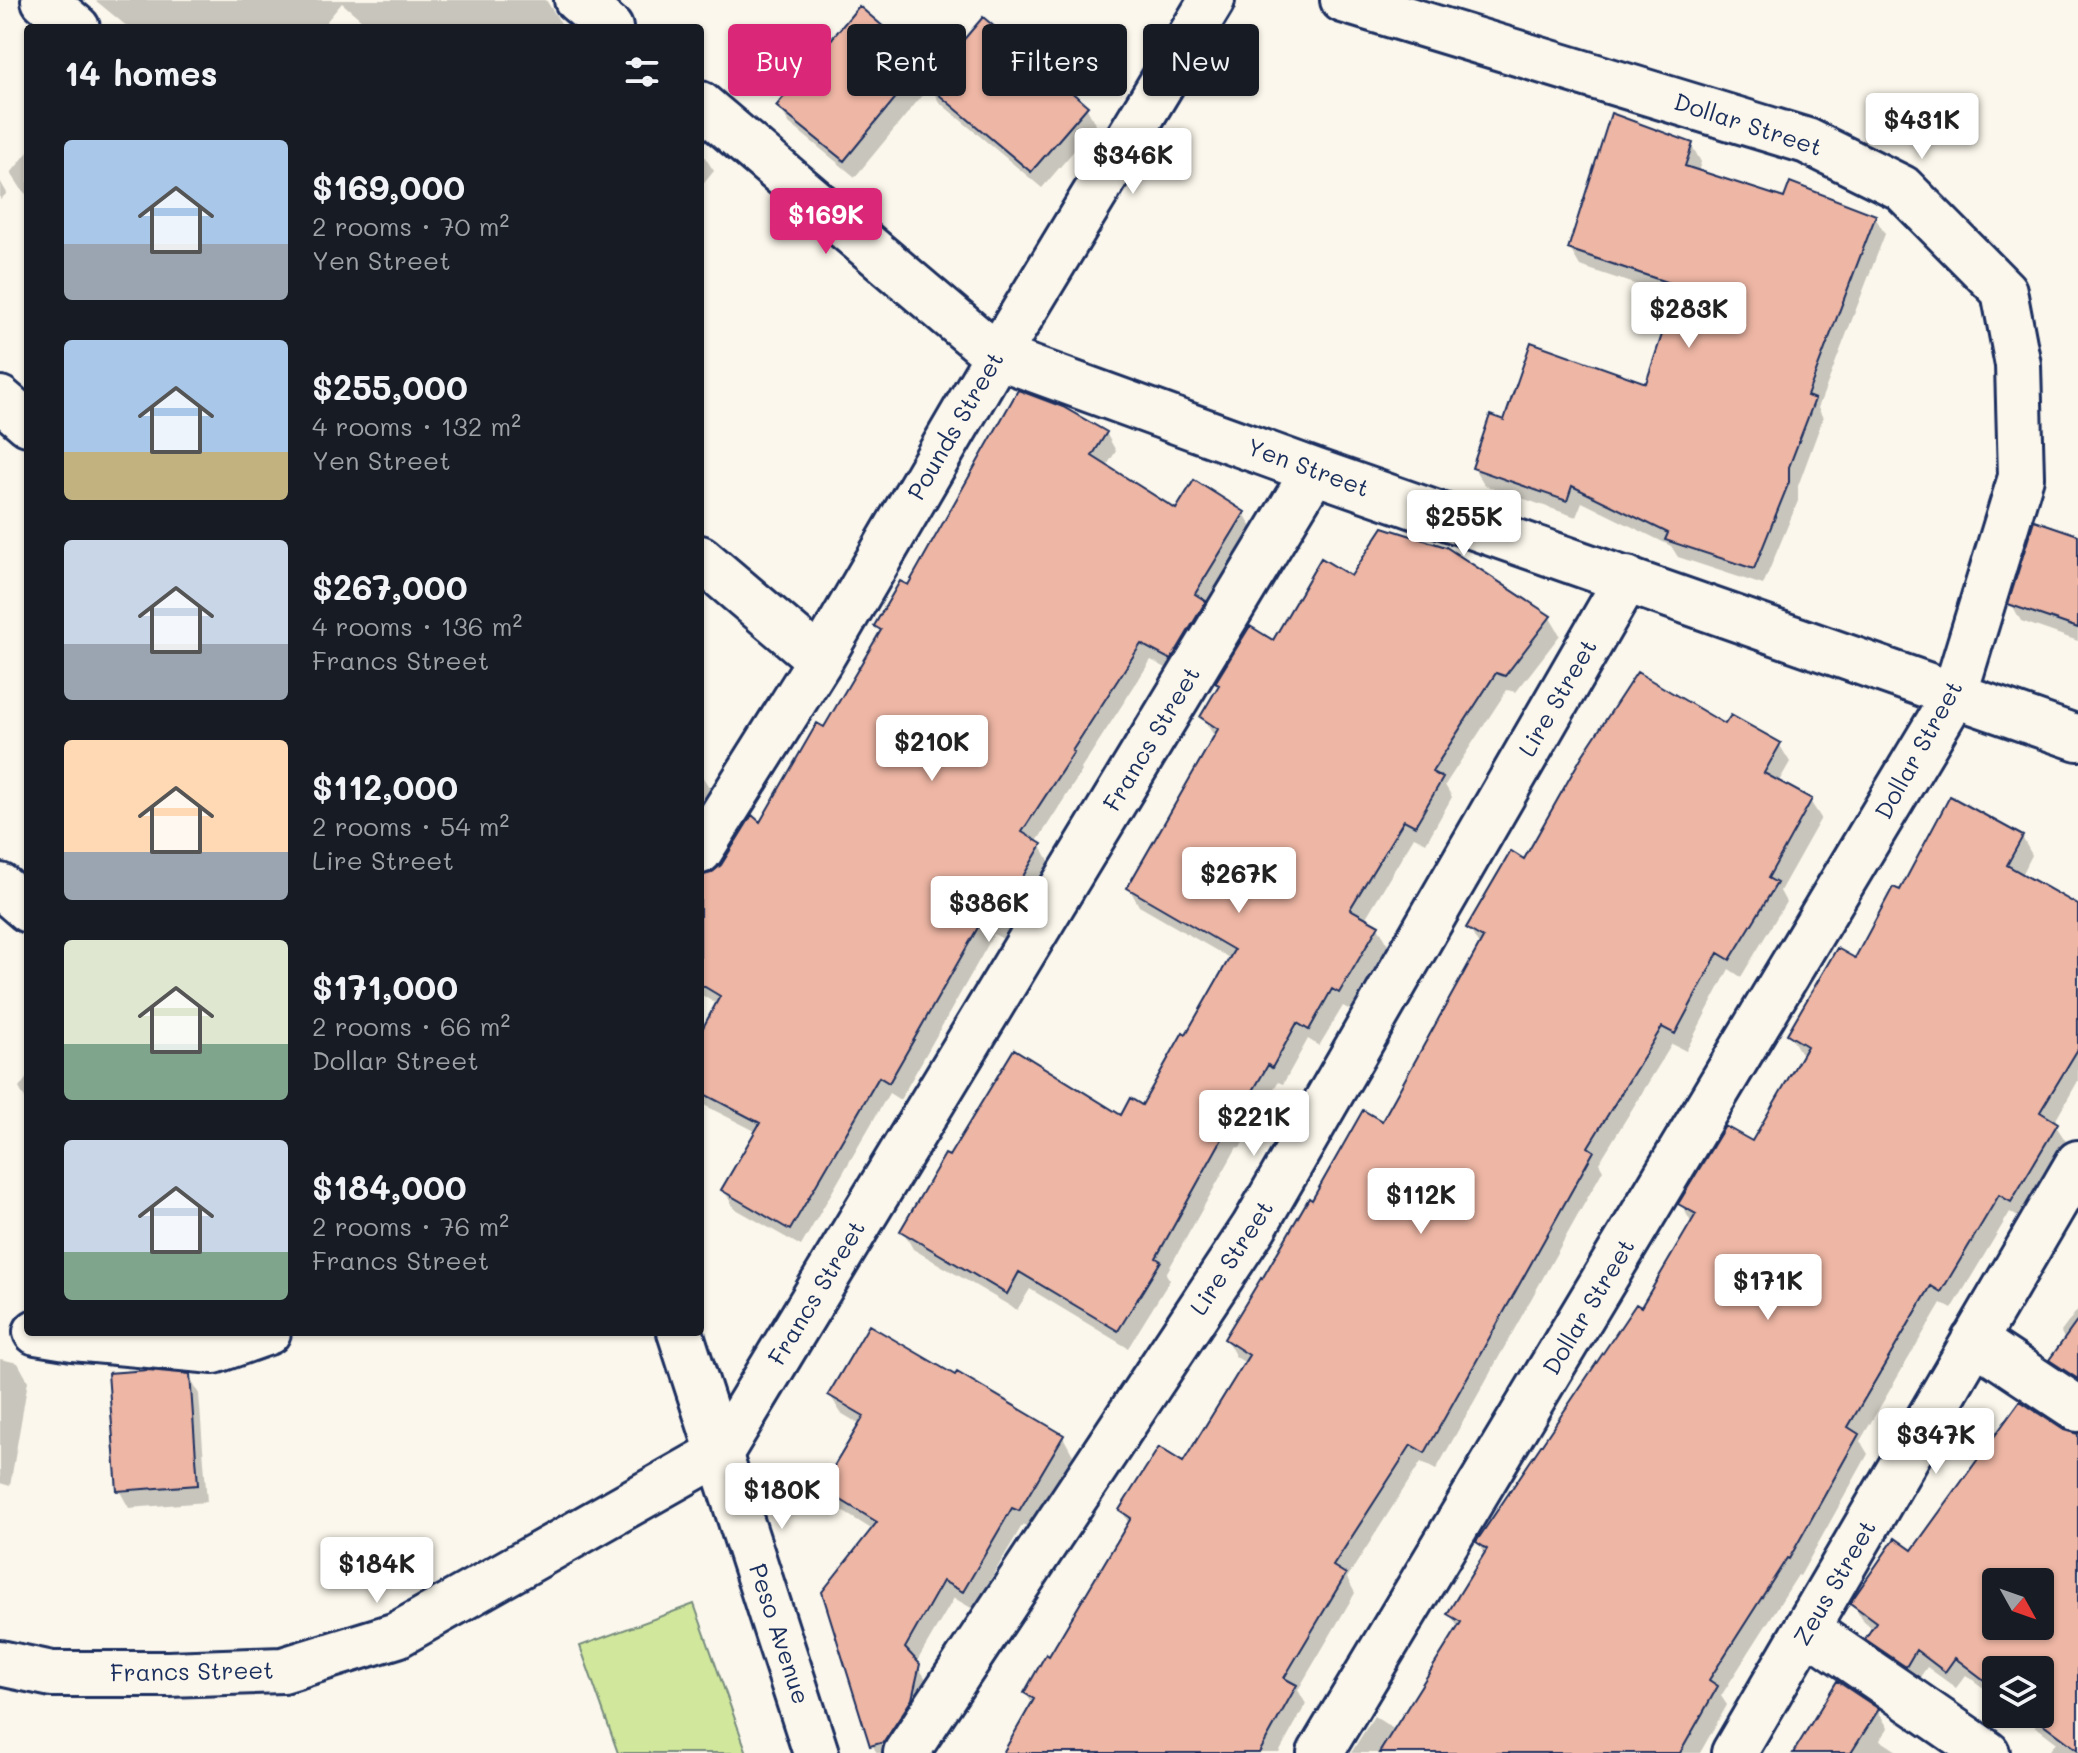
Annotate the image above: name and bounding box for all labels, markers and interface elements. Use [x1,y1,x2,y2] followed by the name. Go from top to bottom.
[728,24,831,96] chip: Buy
[847,24,966,96] chip: Rent
[982,24,1127,96] chip: Filters
[1143,24,1259,96] chip: New
[64,50,218,95] text: 14 homes
[620,50,664,94] icon: filters
[1671,85,1826,162] street label: Dollar Street
[1866,93,1978,161] pin: $431K
[1884,102,1960,136] text: $431K
[1077,128,1189,196] pin: $346K
[1093,137,1174,171] text: $346K
[312,164,465,209] text: $169,000
[128,172,224,268] icon: home
[770,188,882,256] pin: $169K
[788,197,864,231] text: $169K
[312,209,509,243] text: 2 rooms · 70 m²
[312,243,451,277] text: Yen Street
[1633,282,1745,350] pin: $283K
[1649,291,1729,325] text: $283K
[900,345,1010,505] street label: Pounds Street
[312,364,468,409] text: $255,000
[128,372,224,468] icon: home
[312,409,521,443] text: 4 rooms · 132 m²
[1243,430,1374,503] street label: Yen Street
[312,443,451,477] text: Yen Street
[1408,490,1520,558] pin: $255K
[1425,499,1503,533] text: $255K
[312,564,468,609] text: $267,000
[128,572,224,668] icon: home
[312,609,522,643] text: 4 rooms · 136 m²
[1511,633,1603,762] street label: Lire Street
[312,643,489,677] text: Francs Street
[1095,660,1206,816] street label: Francs Street
[1867,674,1969,824] street label: Dollar Street
[876,715,988,783] pin: $210K
[894,724,970,758] text: $210K
[312,764,458,809] text: $112,000
[128,772,224,868] icon: home
[312,809,509,843] text: 2 rooms · 54 m²
[312,843,454,877] text: Lire Street
[1183,847,1295,915] pin: $267K
[1200,856,1278,890] text: $267K
[933,876,1045,944] pin: $386K
[949,885,1029,919] text: $386K
[312,964,458,1009] text: $171,000
[128,972,224,1068] icon: home
[312,1009,510,1043] text: 2 rooms · 66 m²
[312,1043,479,1077] text: Dollar Street
[1198,1090,1310,1158] pin: $221K
[1217,1099,1291,1133] text: $221K
[312,1164,467,1209] text: $184,000
[1365,1168,1477,1236] pin: $112K
[128,1172,224,1268] icon: home
[1386,1177,1456,1211] text: $112K
[1182,1194,1279,1321] street label: Lire Street
[312,1209,509,1243] text: 2 rooms · 76 m²
[760,1214,871,1370] street label: Francs Street
[1535,1232,1641,1380] street label: Dollar Street
[312,1243,489,1277] text: Francs Street
[1712,1254,1824,1322] pin: $171K
[1733,1263,1803,1297] text: $171K
[1880,1408,1992,1476] pin: $347K
[1896,1417,1976,1451] text: $347K
[726,1463,838,1531] pin: $180K
[743,1472,821,1506] text: $180K
[1785,1514,1882,1651] street label: Zeus Street
[321,1537,433,1605] pin: $184K
[338,1546,416,1580] text: $184K
[743,1559,818,1708] street label: Peso Avenue
[1982,1568,2054,1640] north arrow
[1982,1568,2054,1728] map controls
[110,1654,274,1687] street label: Francs Street
[1982,1656,2054,1728] button: layers

